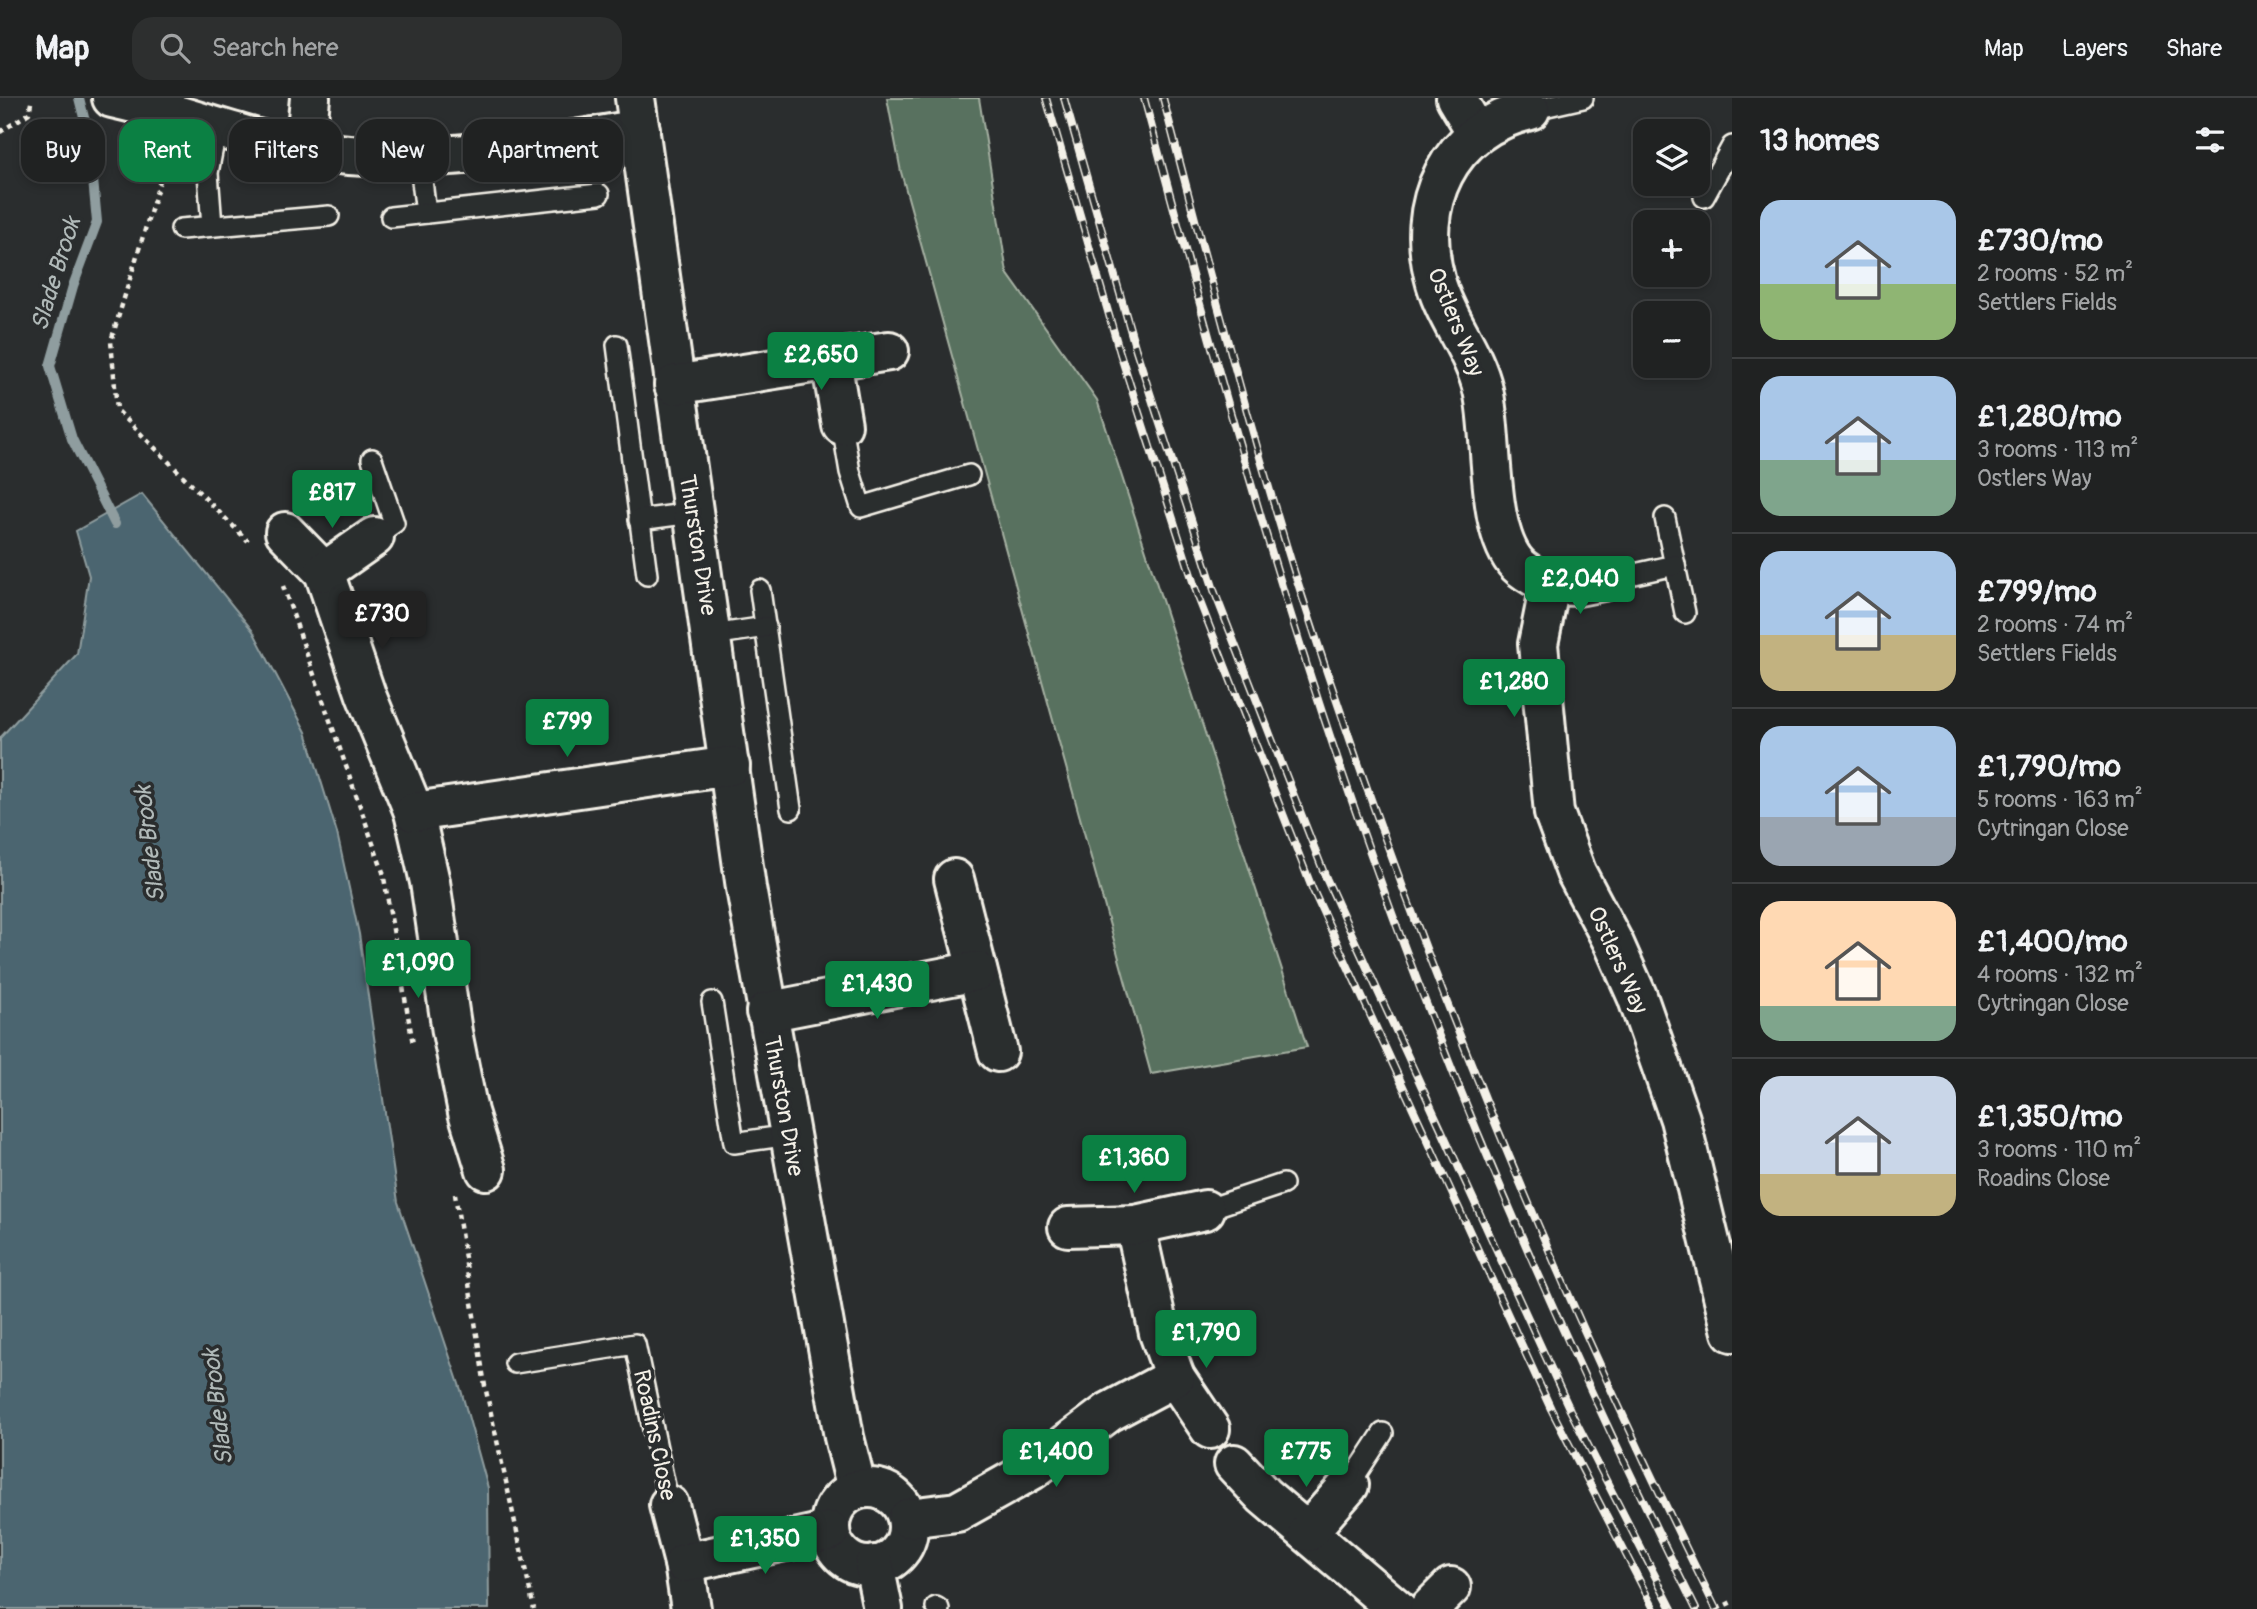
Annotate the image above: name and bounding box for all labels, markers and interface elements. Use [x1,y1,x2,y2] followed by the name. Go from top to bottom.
[132,17,622,80] search box
[35,28,90,69] text: Map
[156,29,194,67] icon: search
[212,32,339,64] text: Search here
[1984,34,2024,63] text: Map
[2062,34,2128,63] text: Layers
[2166,34,2222,63] text: Share
[21,119,105,182] chip: Buy
[119,119,215,182] chip: Rent
[229,119,342,182] chip: Filters
[356,119,449,182] chip: New
[463,119,623,182] chip: Apartment
[1633,119,1710,378] map controls
[1633,119,1710,196] button: layers
[2191,121,2229,159] icon: filters
[1760,122,1879,159] text: 13 homes
[1633,210,1710,287] button: +
[25,212,88,334] water label: Slade Brook
[1977,222,2103,259] text: £730/mo
[1816,228,1900,312] icon: home
[1977,259,2133,288] text: 2 rooms · 52 m²
[1421,263,1491,381] street label: Ostlers Way
[1977,288,2117,317] text: Settlers Fields
[1633,301,1710,378] button: −
[764,332,878,392] pin: £2,650
[783,340,859,369] text: £2,650
[1977,398,2122,435] text: £1,280/mo
[1816,404,1900,488] icon: home
[1977,435,2138,464] text: 3 rooms · 113 m²
[1977,464,2092,493] text: Ostlers Way
[291,470,373,530] pin: £817
[673,473,724,618] street label: Thurston Drive
[308,478,356,507] text: £817
[1523,556,1637,616] pin: £2,040
[1541,564,1619,593] text: £2,040
[1977,573,2097,610] text: £799/mo
[1816,579,1900,663] icon: home
[341,592,423,651] pin: £730
[354,599,410,628] text: £730
[1977,610,2133,639] text: 2 rooms · 74 m²
[1977,639,2117,668] text: Settlers Fields
[1457,660,1571,719] pin: £1,280
[1479,667,1549,696] text: £1,280
[526,700,608,759] pin: £799
[542,707,592,736] text: £799
[1977,748,2121,785] text: £1,790/mo
[1816,754,1900,838] icon: home
[128,782,172,904] water label: Slade Brook
[1977,785,2143,814] text: 5 rooms · 163 m²
[1977,814,2129,843] text: Cytringan Close
[1581,902,1655,1018] street label: Ostlers Way
[1977,923,2128,960] text: £1,400/mo
[1816,929,1900,1013] icon: home
[361,940,475,1000] pin: £1,090
[382,948,454,977] text: £1,090
[1977,960,2143,989] text: 4 rooms · 132 m²
[820,962,934,1021] pin: £1,430
[841,969,913,998] text: £1,430
[1977,989,2129,1018] text: Cytringan Close
[757,1033,811,1179] street label: Thurston Drive
[1977,1098,2123,1135] text: £1,350/mo
[1816,1104,1900,1188] icon: home
[1977,1135,2141,1164] text: 3 rooms · 110 m²
[1077,1136,1191,1195] pin: £1,360
[1098,1143,1170,1172] text: £1,360
[1977,1164,2110,1193] text: Roadins Close
[1149,1310,1263,1370] pin: £1,790
[1171,1318,1241,1347] text: £1,790
[196,1345,240,1467] water label: Slade Brook
[627,1367,683,1504] street label: Roadins Close
[999,1430,1113,1489] pin: £1,400
[1265,1430,1347,1489] pin: £775
[1019,1437,1093,1466] text: £1,400
[1280,1437,1332,1466] text: £775
[708,1516,822,1576] pin: £1,350
[730,1524,800,1553] text: £1,350

